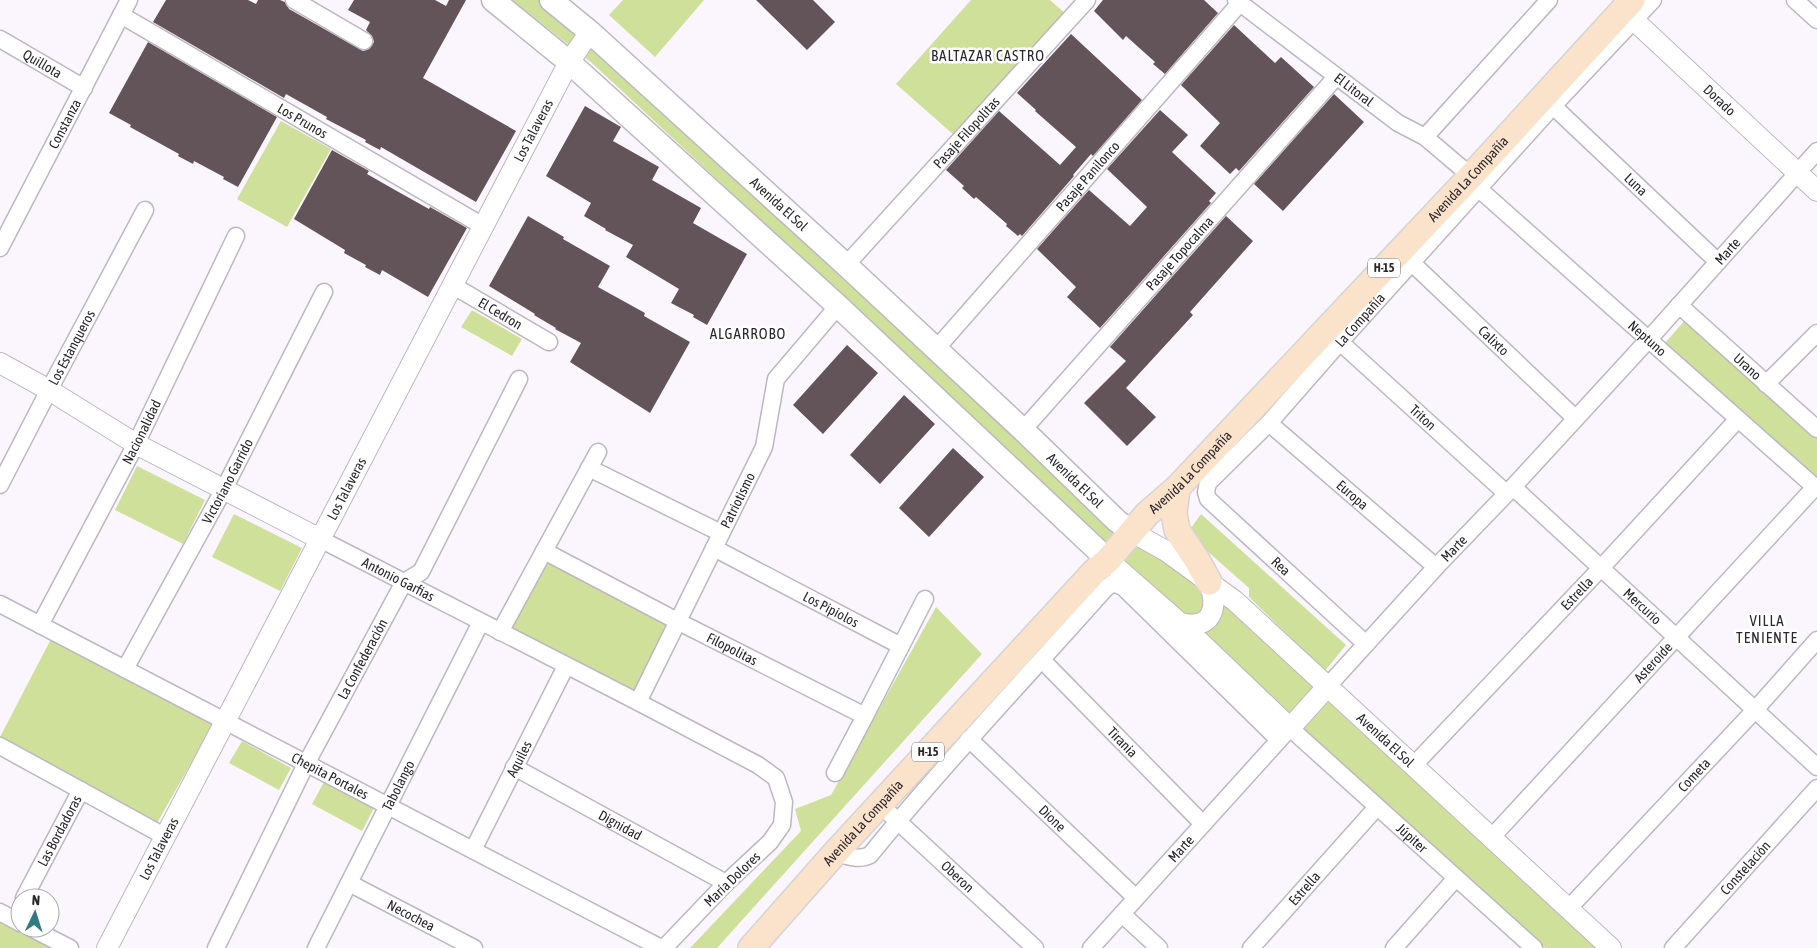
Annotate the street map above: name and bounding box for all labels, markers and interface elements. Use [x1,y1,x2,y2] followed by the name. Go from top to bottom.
[20,46,65,81] street label: Quillota
[931,47,1045,64] district label: BALTAZAR CASTRO
[1331,70,1377,110] street label: El Litoral
[1700,81,1739,119] street label: Dorado
[930,94,1003,172] street label: Pasaje Filopolitas
[45,96,84,151] street label: Constanza
[510,97,556,164] street label: Los Talaveras
[275,100,330,142] street label: Los Prunos
[1424,133,1511,225] street label: Avenida La Compañía
[1053,138,1123,215] street label: Pasaje Panilonco
[1621,170,1651,199] street label: Luna
[747,174,811,234] street label: Avenida El Sol
[1143,213,1216,294] street label: Pasaje Topocalma
[1712,235,1744,268] street label: Marte
[1368,258,1400,278] road number: H-15
[1332,290,1388,350] street label: La Compañía
[475,294,525,333] street label: El Cedron
[45,307,98,388] street label: Los Estanqueros
[1625,317,1670,359] street label: Neptuno
[1475,322,1512,359] street label: Calixto
[710,325,786,342] district label: ALGARROBO
[1730,350,1765,383] street label: Urano
[119,397,164,467] street label: Nacionalidad
[1406,401,1439,433] street label: Triton
[1146,427,1235,517] street label: Avenida La Compañía
[199,436,256,526] street label: Victoriano Garrido
[1044,450,1107,511] street label: Avenida El Sol
[324,455,369,523] street label: Los Talaveras
[717,470,758,531] street label: Patriotismo
[1333,477,1371,513] street label: Europa
[1438,532,1470,565] street label: Marte
[1268,553,1294,579] street label: Rea
[359,554,437,604] street label: Antonio Garfias
[1558,574,1596,613] street label: Estrella
[1620,585,1665,628] street label: Mercurio
[800,588,861,630] street label: Los Pipiolos
[1736,612,1798,646] district label: VILLA TENIENTE
[334,616,391,702] street label: La Confederación
[704,629,760,668] street label: Filopolitas
[1631,639,1676,686] street label: Asteroide
[1354,710,1418,770] street label: Avenida El Sol
[1104,724,1141,761] street label: Tirania
[503,738,535,780] street label: Aquiles
[912,742,944,762] road number: H-15
[289,749,371,802] street label: Chepita Portales
[1675,755,1714,795] street label: Cometa
[379,758,418,813] street label: Tabolango
[820,777,906,869] street label: Avenida La Compañía
[34,793,85,869] street label: Las Bordadoras
[1036,802,1069,835] street label: Dione
[596,807,645,843] street label: Dignidad
[136,815,182,883] street label: Los Talaveras
[1394,820,1431,856] street label: Júpiter
[1165,832,1197,865] street label: Marte
[1717,837,1774,898] street label: Constelación
[701,848,763,910] street label: María Dolores
[938,857,977,895] street label: Oberon
[1285,868,1323,908] street label: Estrella
[10,888,60,938] north arrow
[31,892,41,908] text: N
[385,896,438,934] street label: Necochea

